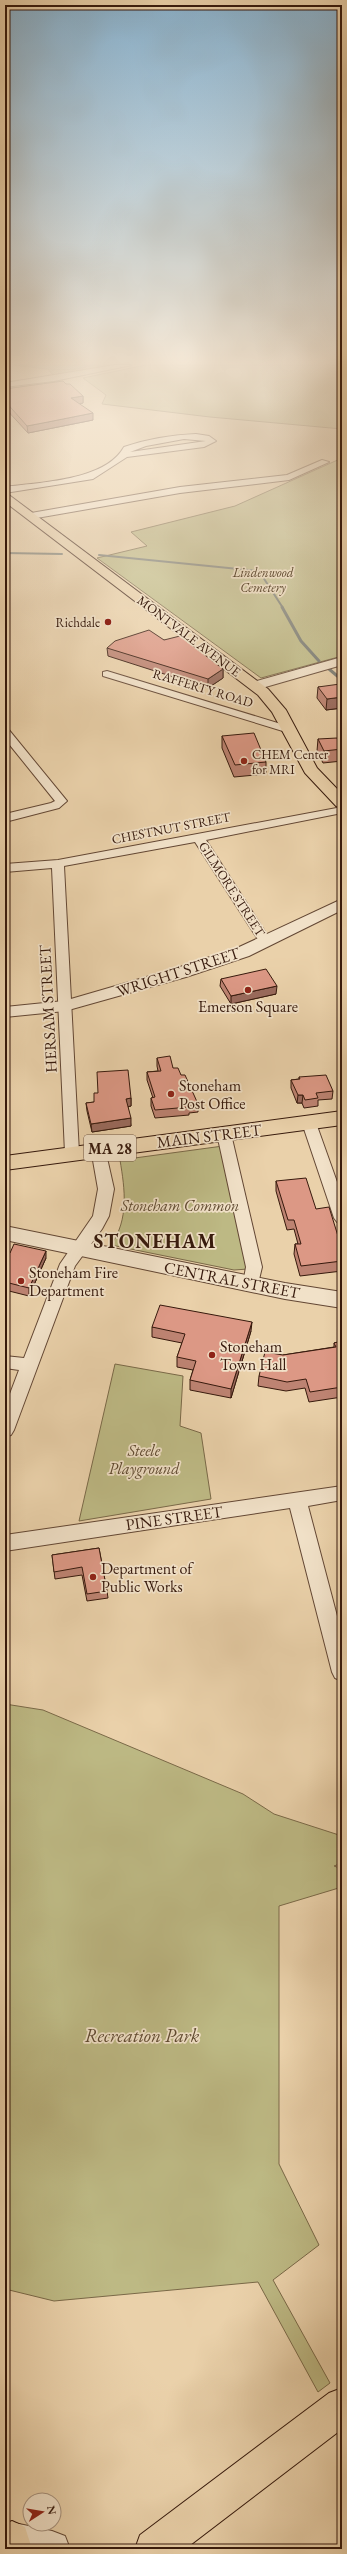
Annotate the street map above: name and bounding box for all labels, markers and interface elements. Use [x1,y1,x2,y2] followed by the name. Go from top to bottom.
[232,564,294,596] park label: Lindenwood Cemetery
[134,592,244,680] street label: MONTVALE AVENUE
[56,614,100,631] place label: Richdale
[103,617,113,627] marker: Richdale
[151,665,255,711] street label: RAFFERTY ROAD
[252,746,329,778] place label: CHEM Center for MRI
[239,756,249,766] marker: CHEM Center for MRI
[110,808,232,848] street label: CHESTNUT STREET
[195,838,269,940] street label: GILMORE STREET
[114,942,243,1002] street label: WRIGHT STREET
[34,944,62,1073] street label: HERSAM STREET
[243,985,253,995] marker: Emerson Square
[198,996,298,1017] place label: Emerson Square
[179,1075,245,1114] place label: Stoneham Post Office
[166,1089,176,1099] marker: Stoneham Post Office
[156,1119,263,1153] street label: MAIN STREET
[84,1135,136,1161] road number: MA 28
[120,1195,239,1216] park label: Stoneham Common
[93,1228,217,1254] district label: STONEHAM
[162,1257,302,1304] street label: CENTRAL STREET
[29,1262,118,1301] place label: Stoneham Fire Department
[16,1276,26,1286] marker: Stoneham Fire Department
[220,1336,287,1375] place label: Stoneham Town Hall
[207,1350,217,1360] marker: Stoneham Town Hall
[108,1440,180,1479] park label: Steele Playground
[124,1501,224,1535] street label: PINE STREET
[101,1558,194,1597] place label: Department of Public Works
[88,1572,98,1582] marker: Department of Public Works
[85,2023,200,2048] park label: Recreation Park
[22,2492,62,2532] north arrow
[44,2504,60,2516] text: N

